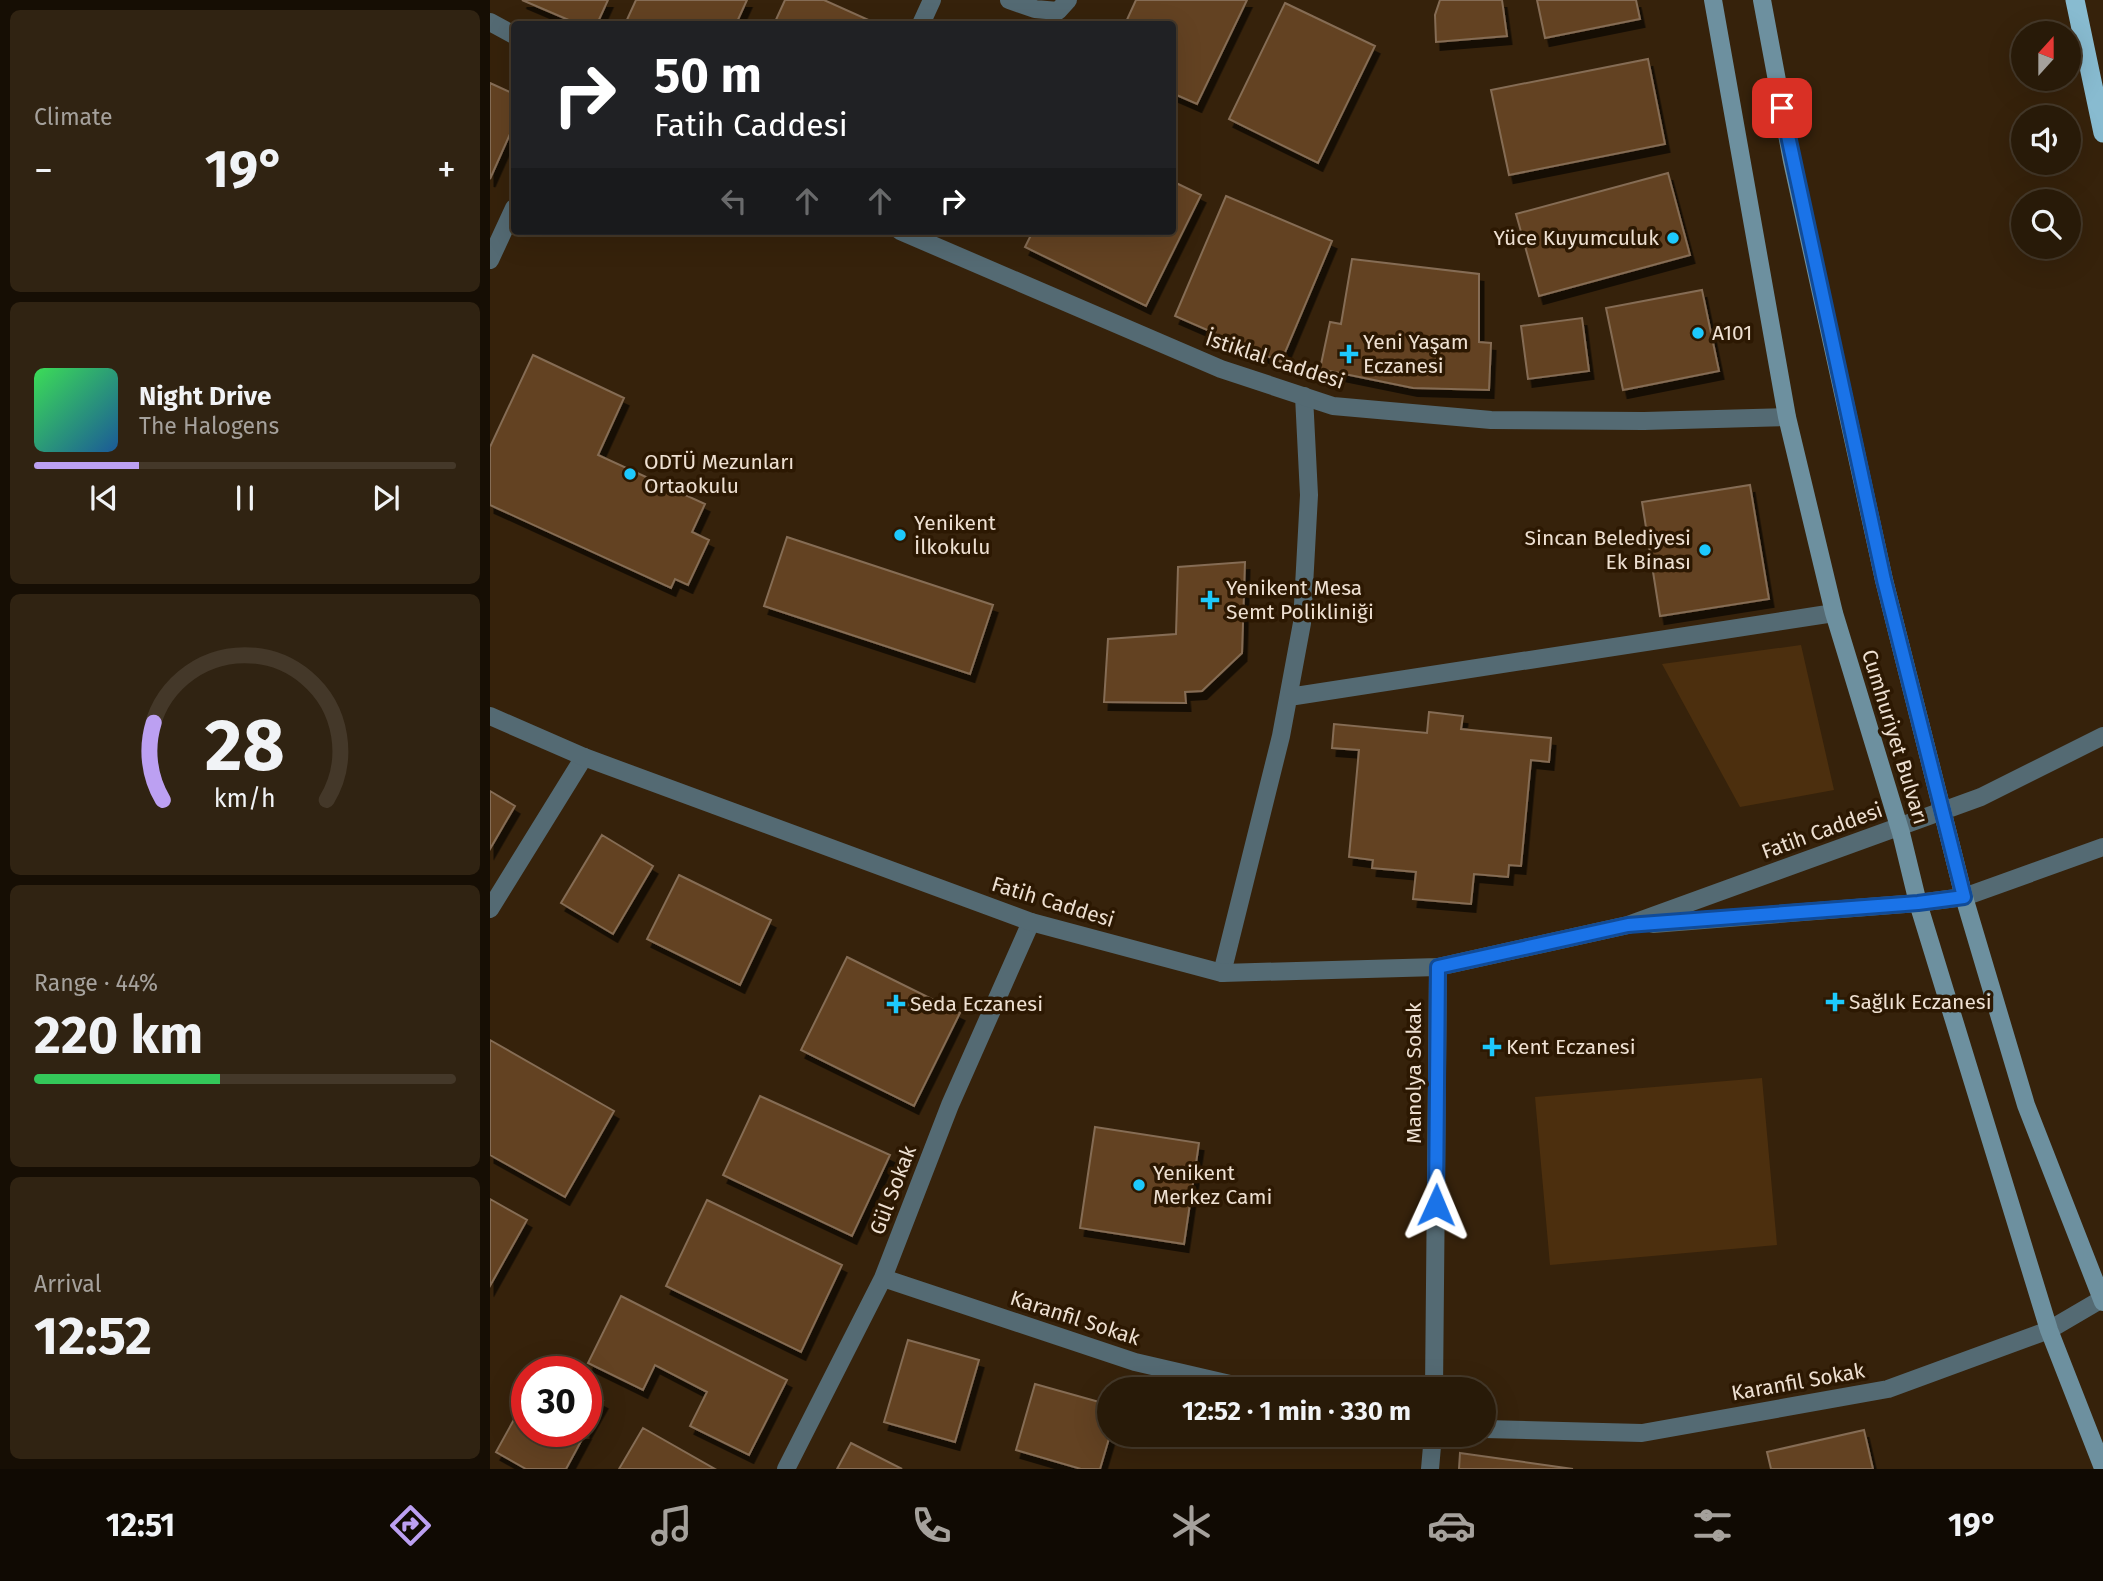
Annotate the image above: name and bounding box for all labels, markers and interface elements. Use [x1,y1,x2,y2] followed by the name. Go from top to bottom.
[2011,21,2081,91] north arrow
[2011,21,2081,259] map controls
[654,46,762,105] text: 50 m
[539,49,630,140] icon: right
[1752,78,1812,138] pin
[1763,89,1801,127] icon: arrive
[34,103,113,131] text: Climate
[2011,105,2081,175] button: sound
[654,106,848,144] text: Fatih Caddesi
[205,138,285,201] text: 19°
[34,147,53,193] text: −
[437,147,456,193] text: +
[715,182,753,220] icon: left
[788,182,826,220] icon: ahead
[861,182,899,220] icon: ahead
[934,182,972,220] icon: right
[2011,189,2081,259] button: search
[1493,225,1659,251] place label: Yüce Kuyumculuk
[1665,230,1681,246] marker: Yüce Kuyumculuk
[1712,320,1752,346] place label: A101
[1202,325,1348,395] street label: İstiklal Caddesi
[1690,325,1706,341] marker: A101
[1363,329,1469,379] place label: Yeni Yaşam Eczanesi
[1341,346,1357,362] marker: Yeni Yaşam Eczanesi
[139,381,271,412] text: Night Drive
[139,412,279,440] text: The Halogens
[644,449,794,499] place label: ODTÜ Mezunları Ortaokulu
[622,466,638,482] marker: ODTÜ Mezunları Ortaokulu
[85,479,123,517] icon: previous
[226,479,264,517] icon: pause
[367,479,405,517] icon: next
[914,510,996,560] place label: Yenikent İlkokulu
[1525,525,1691,575] place label: Sincan Belediyesi Ek Binası
[892,527,908,543] marker: Yenikent İlkokulu
[1697,542,1713,558] marker: Sincan Belediyesi Ek Binası
[1226,575,1374,625] place label: Yenikent Mesa Semt Polikliniği
[1200,590,1220,610] marker: Yenikent Mesa Semt Polikliniği
[1856,646,1934,828] street label: Cumhuriyet Bulvarı
[205,703,285,790] text: 28
[214,784,276,814] text: km/h
[1758,797,1886,865] street label: Fatih Caddesi
[988,871,1118,933] street label: Fatih Caddesi
[34,969,158,997] text: Range · 44%
[1849,989,1992,1015] place label: Sağlık Eczanesi
[910,991,1043,1017] place label: Seda Eczanesi
[1827,994,1843,1010] marker: Sağlık Eczanesi
[888,996,904,1012] marker: Seda Eczanesi
[1401,1002,1427,1144] street label: Manolya Sokak
[34,1004,203,1067] text: 220 km
[1506,1034,1636,1060] place label: Kent Eczanesi
[1484,1039,1500,1055] marker: Kent Eczanesi
[864,1141,922,1238] street label: Gül Sokak
[1153,1160,1272,1210] place label: Yenikent Merkez Cami
[1399,1168,1473,1242] position arrow
[1131,1177,1147,1193] marker: Yenikent Merkez Cami
[34,1270,101,1298] text: Arrival
[1007,1285,1143,1351] street label: Karanfil Sokak
[34,1305,152,1368] text: 12:52
[511,1356,602,1447] speed limit sign: 30
[1729,1357,1867,1407] street label: Karanfil Sokak
[1182,1396,1411,1427] text: 12:52 · 1 min · 330 m
[386,1501,435,1550] icon: directions
[647,1501,696,1550] icon: music
[907,1501,956,1550] icon: phone
[1167,1501,1216,1550] icon: climate
[1427,1501,1476,1550] icon: car
[1688,1501,1737,1550] icon: filters
[106,1506,175,1544] text: 12:51
[1948,1506,1997,1544] text: 19°

